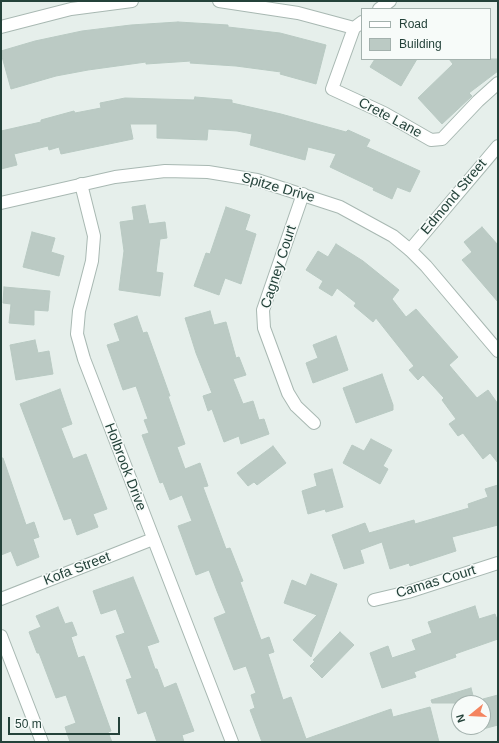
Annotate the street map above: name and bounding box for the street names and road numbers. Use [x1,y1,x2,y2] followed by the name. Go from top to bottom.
[355,94,425,142] street label: Crete Lane
[418,156,490,238] street label: Edmond Street
[239,170,317,206] street label: Spitze Drive
[258,223,300,311] street label: Cagney Court
[101,421,149,513] street label: Holbrook Drive
[41,549,113,589] street label: Kofa Street
[394,562,478,602] street label: Camas Court

